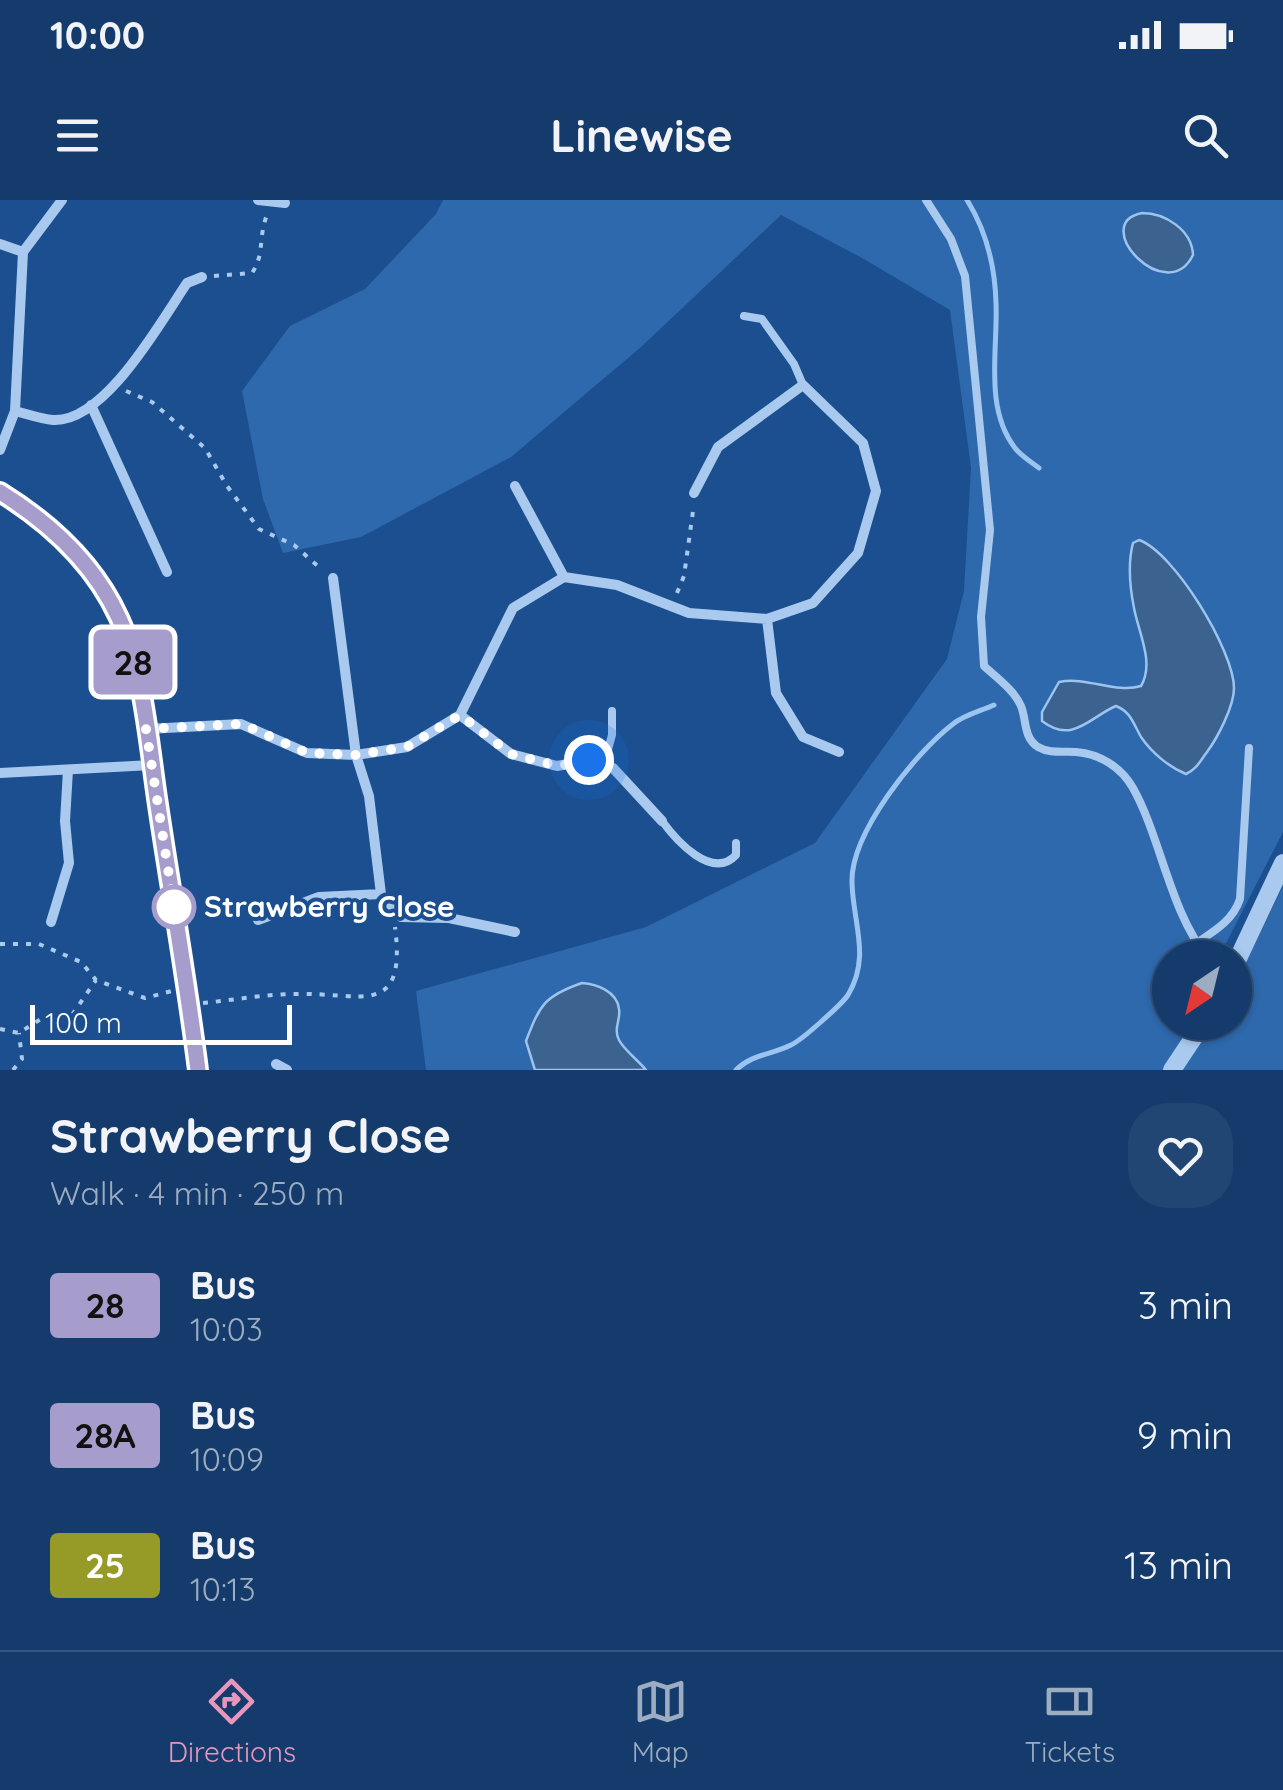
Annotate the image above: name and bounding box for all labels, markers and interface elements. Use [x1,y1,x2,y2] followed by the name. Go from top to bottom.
[50,11,145,59] text: 10:00
[550,107,733,163] text: Linewise
[50,108,105,163] icon: menu
[1178,108,1233,163] icon: search
[88,630,178,694] line badge: 28
[113,640,153,684] text: 28
[564,735,614,785] your location
[153,886,195,928] marker: Strawberry Close
[204,887,455,925] place label: Strawberry Close
[1152,940,1252,1040] north arrow
[1152,940,1252,1040] map controls
[30,1000,292,1044] scale bar
[45,1005,122,1040] text: 100 m
[1128,1103,1233,1208] button: heart
[50,1105,451,1165] text: Strawberry Close
[50,1173,344,1213] text: Walk · 4 min · 250 m
[190,1261,256,1309] text: Bus
[1138,1281,1233,1329] text: 3 min
[85,1283,125,1327] text: 28
[190,1309,263,1349] text: 10:03
[190,1391,256,1439] text: Bus
[1137,1411,1233,1459] text: 9 min
[74,1413,136,1457] text: 28A
[190,1439,264,1479] text: 10:09
[190,1521,256,1569] text: Bus
[1124,1541,1233,1589] text: 13 min
[85,1543,125,1587] text: 25
[190,1569,255,1609] text: 10:13
[168,1674,296,1769] tab: Directions
[632,1674,689,1769] tab: Map
[1024,1674,1115,1769] tab: Tickets

